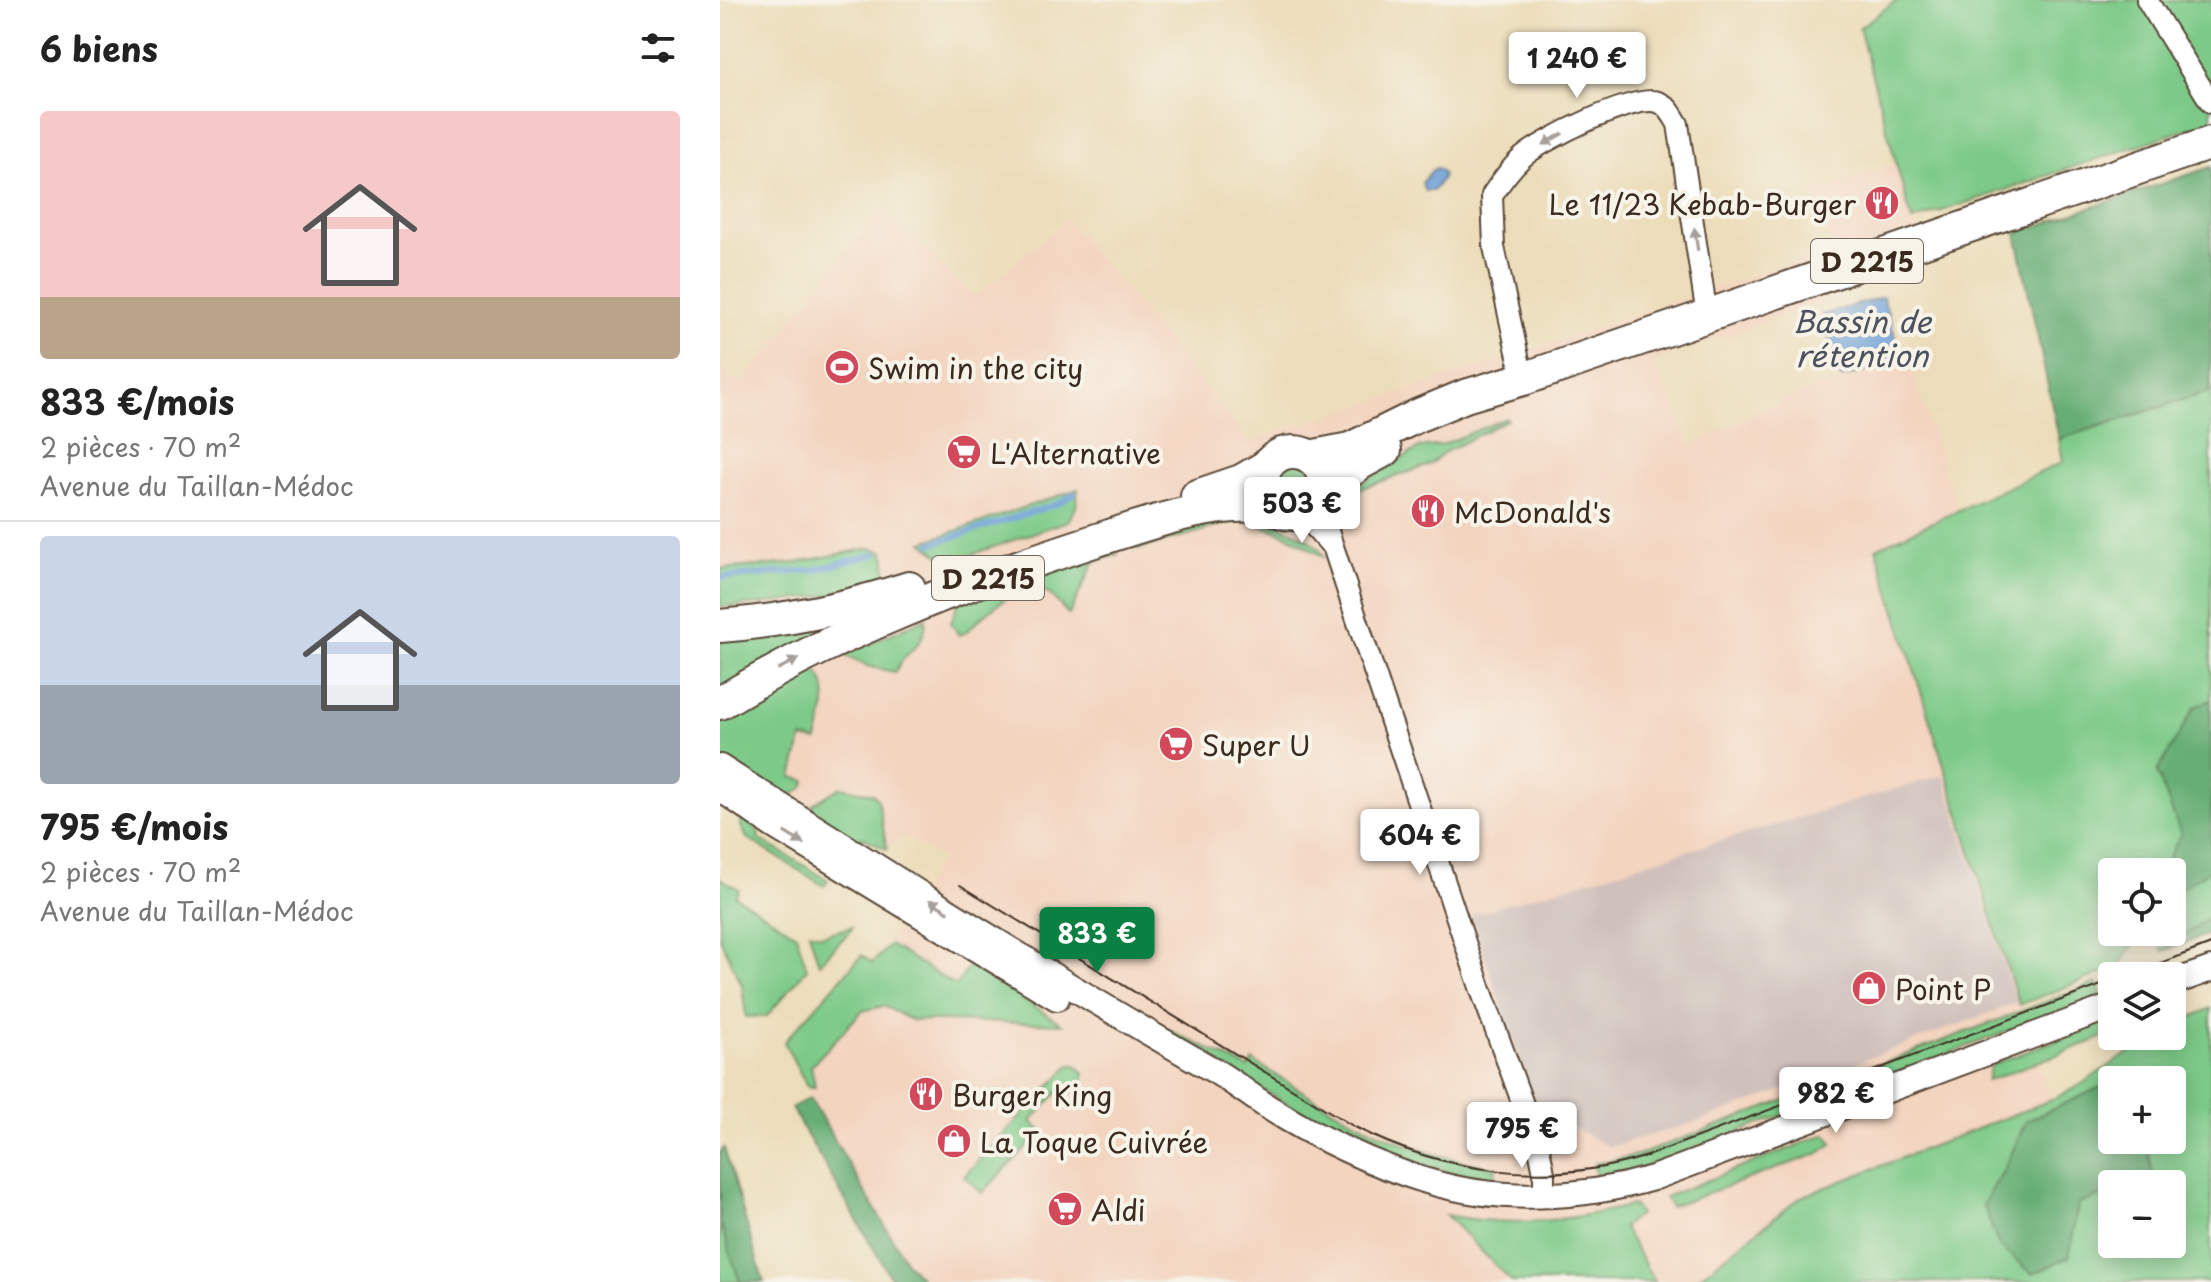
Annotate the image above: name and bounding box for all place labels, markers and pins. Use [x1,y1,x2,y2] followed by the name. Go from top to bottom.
[1503,32,1651,100] pin: 1 240 €
[1549,182,1856,225] place label: Le 11/23 Kebab-Burger
[1863,184,1901,222] restaurant icon: Le 11/23 Kebab-Burger
[868,346,1083,389] place label: Swim in the city
[823,348,861,386] sports icon: Swim in the city
[990,431,1161,474] place label: L'Alternative
[945,433,983,471] supermarket icon: L'Alternative
[1246,477,1358,545] pin: 503 €
[1454,490,1611,533] place label: McDonald's
[1409,492,1447,530] restaurant icon: McDonald's
[1202,723,1310,766] place label: Super U
[1157,725,1195,763] supermarket icon: Super U
[1364,809,1476,877] pin: 604 €
[1041,907,1153,975] pin: 833 €
[1895,967,1991,1010] place label: Point P
[1850,969,1888,1007] shop icon: Point P
[1780,1067,1892,1135] pin: 982 €
[952,1073,1112,1116] place label: Burger King
[907,1075,945,1113] restaurant icon: Burger King
[1466,1102,1578,1170] pin: 795 €
[980,1120,1208,1163] place label: La Toque Cuivrée
[935,1122,973,1160] shop icon: La Toque Cuivrée
[1091,1188,1146,1231] place label: Aldi
[1046,1190,1084,1228] supermarket icon: Aldi

